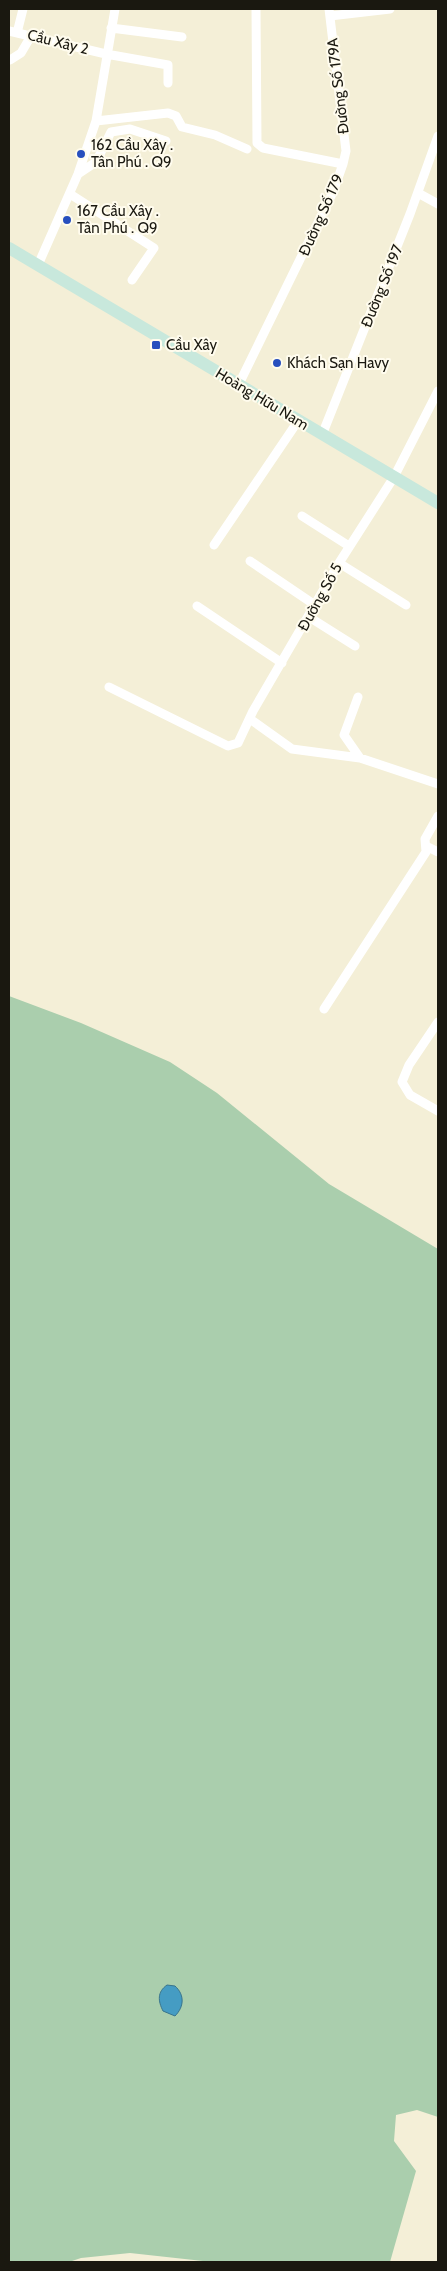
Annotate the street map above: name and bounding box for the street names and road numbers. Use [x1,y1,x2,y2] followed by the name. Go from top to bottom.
[26,26,91,58] street label: Cầu Xây 2
[323,36,353,135] street label: Đường Số 179A
[295,171,347,259] street label: Đường Số 179
[357,242,407,330] street label: Đường Số 197
[212,364,312,434] street label: Hoàng Hữu Nam
[294,560,346,634] street label: Đường Số 5

